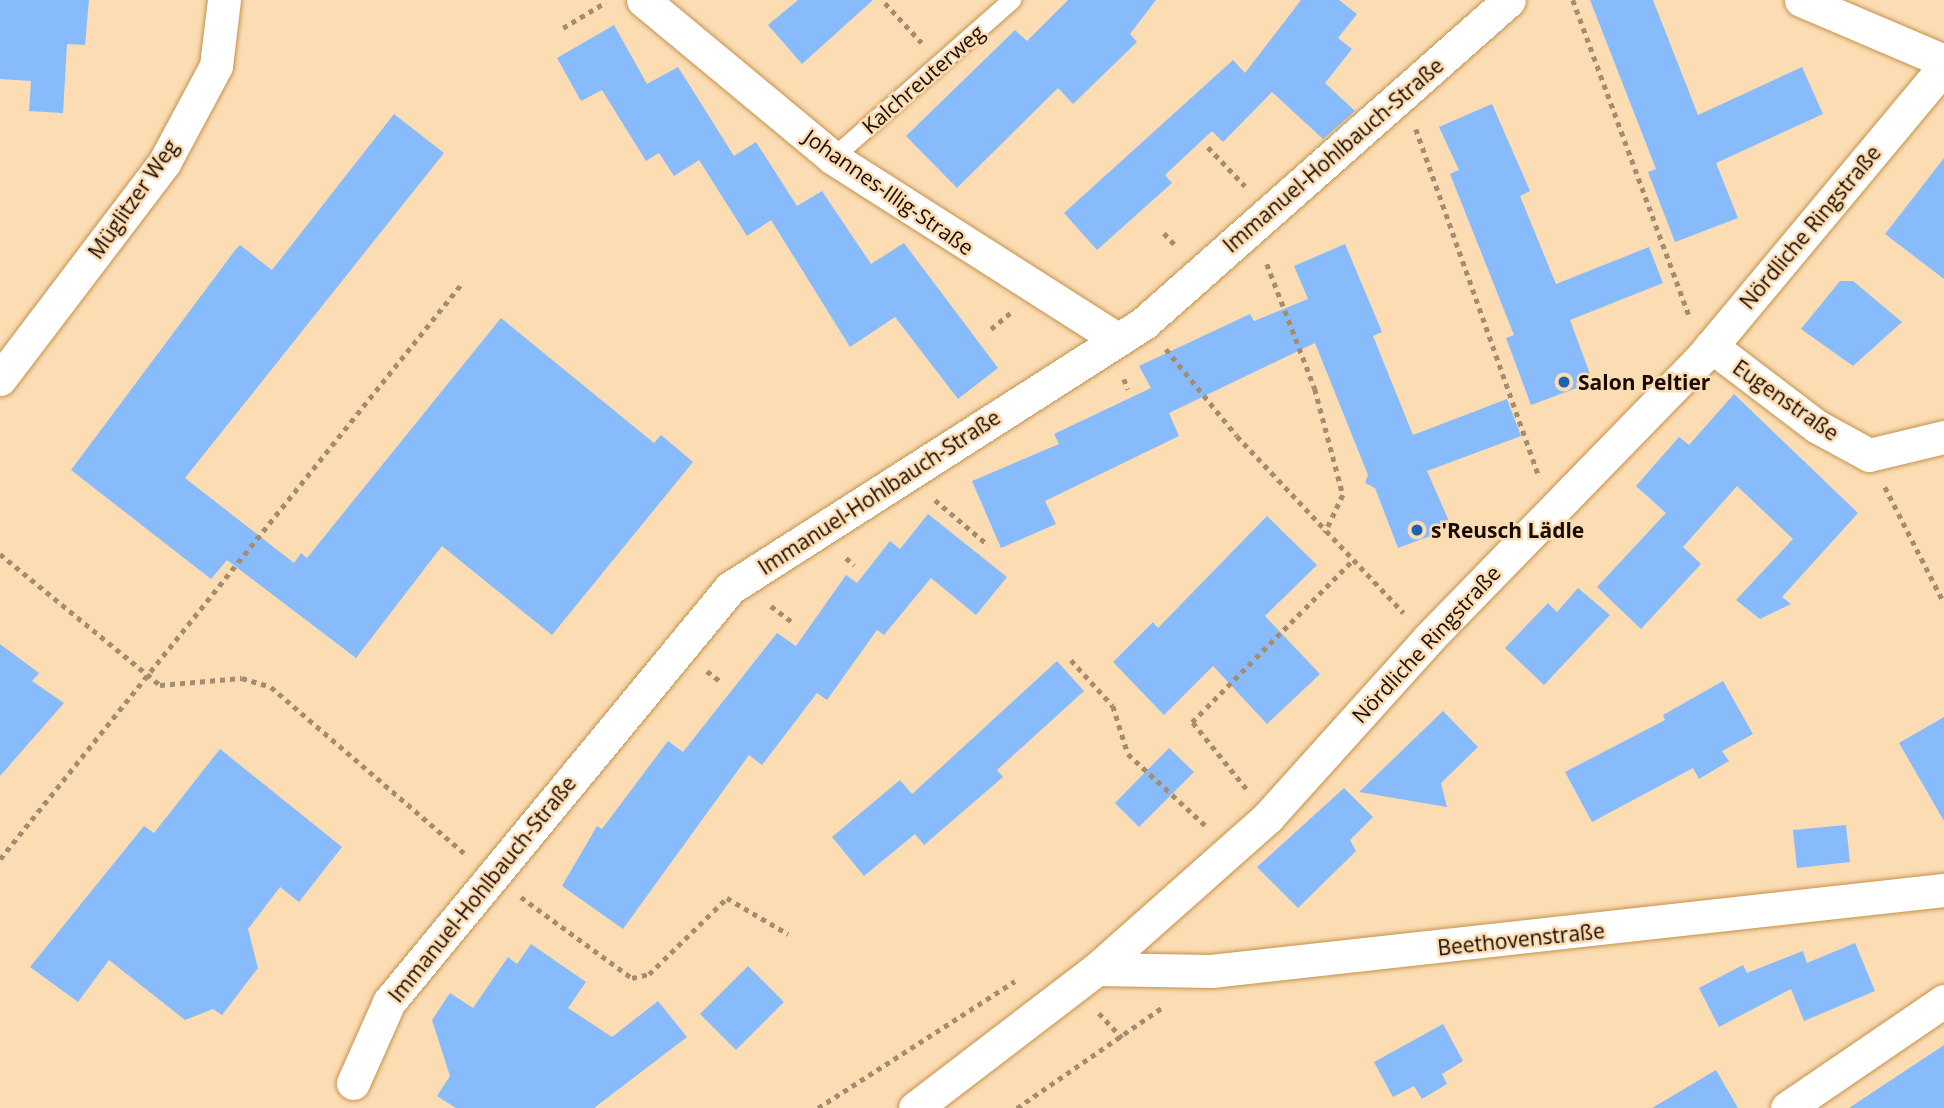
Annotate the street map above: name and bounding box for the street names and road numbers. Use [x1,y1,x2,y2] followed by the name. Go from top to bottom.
[857,19,989,139] street label: Kalchreuterweg
[1218,52,1448,258] street label: Immanuel-Hohlbauch-Straße
[799,124,979,260] street label: Johannes-Illig-Straße
[83,135,183,263] street label: Müglitzer Weg
[1734,140,1886,314] street label: Nördliche Ringstraße
[1728,354,1844,446] street label: Eugenstraße
[753,404,1005,580] street label: Immanuel-Hohlbauch-Straße
[1347,560,1505,728] street label: Nördliche Ringstraße
[383,771,581,1007] street label: Immanuel-Hohlbauch-Straße
[1436,918,1606,960] street label: Beethovenstraße

